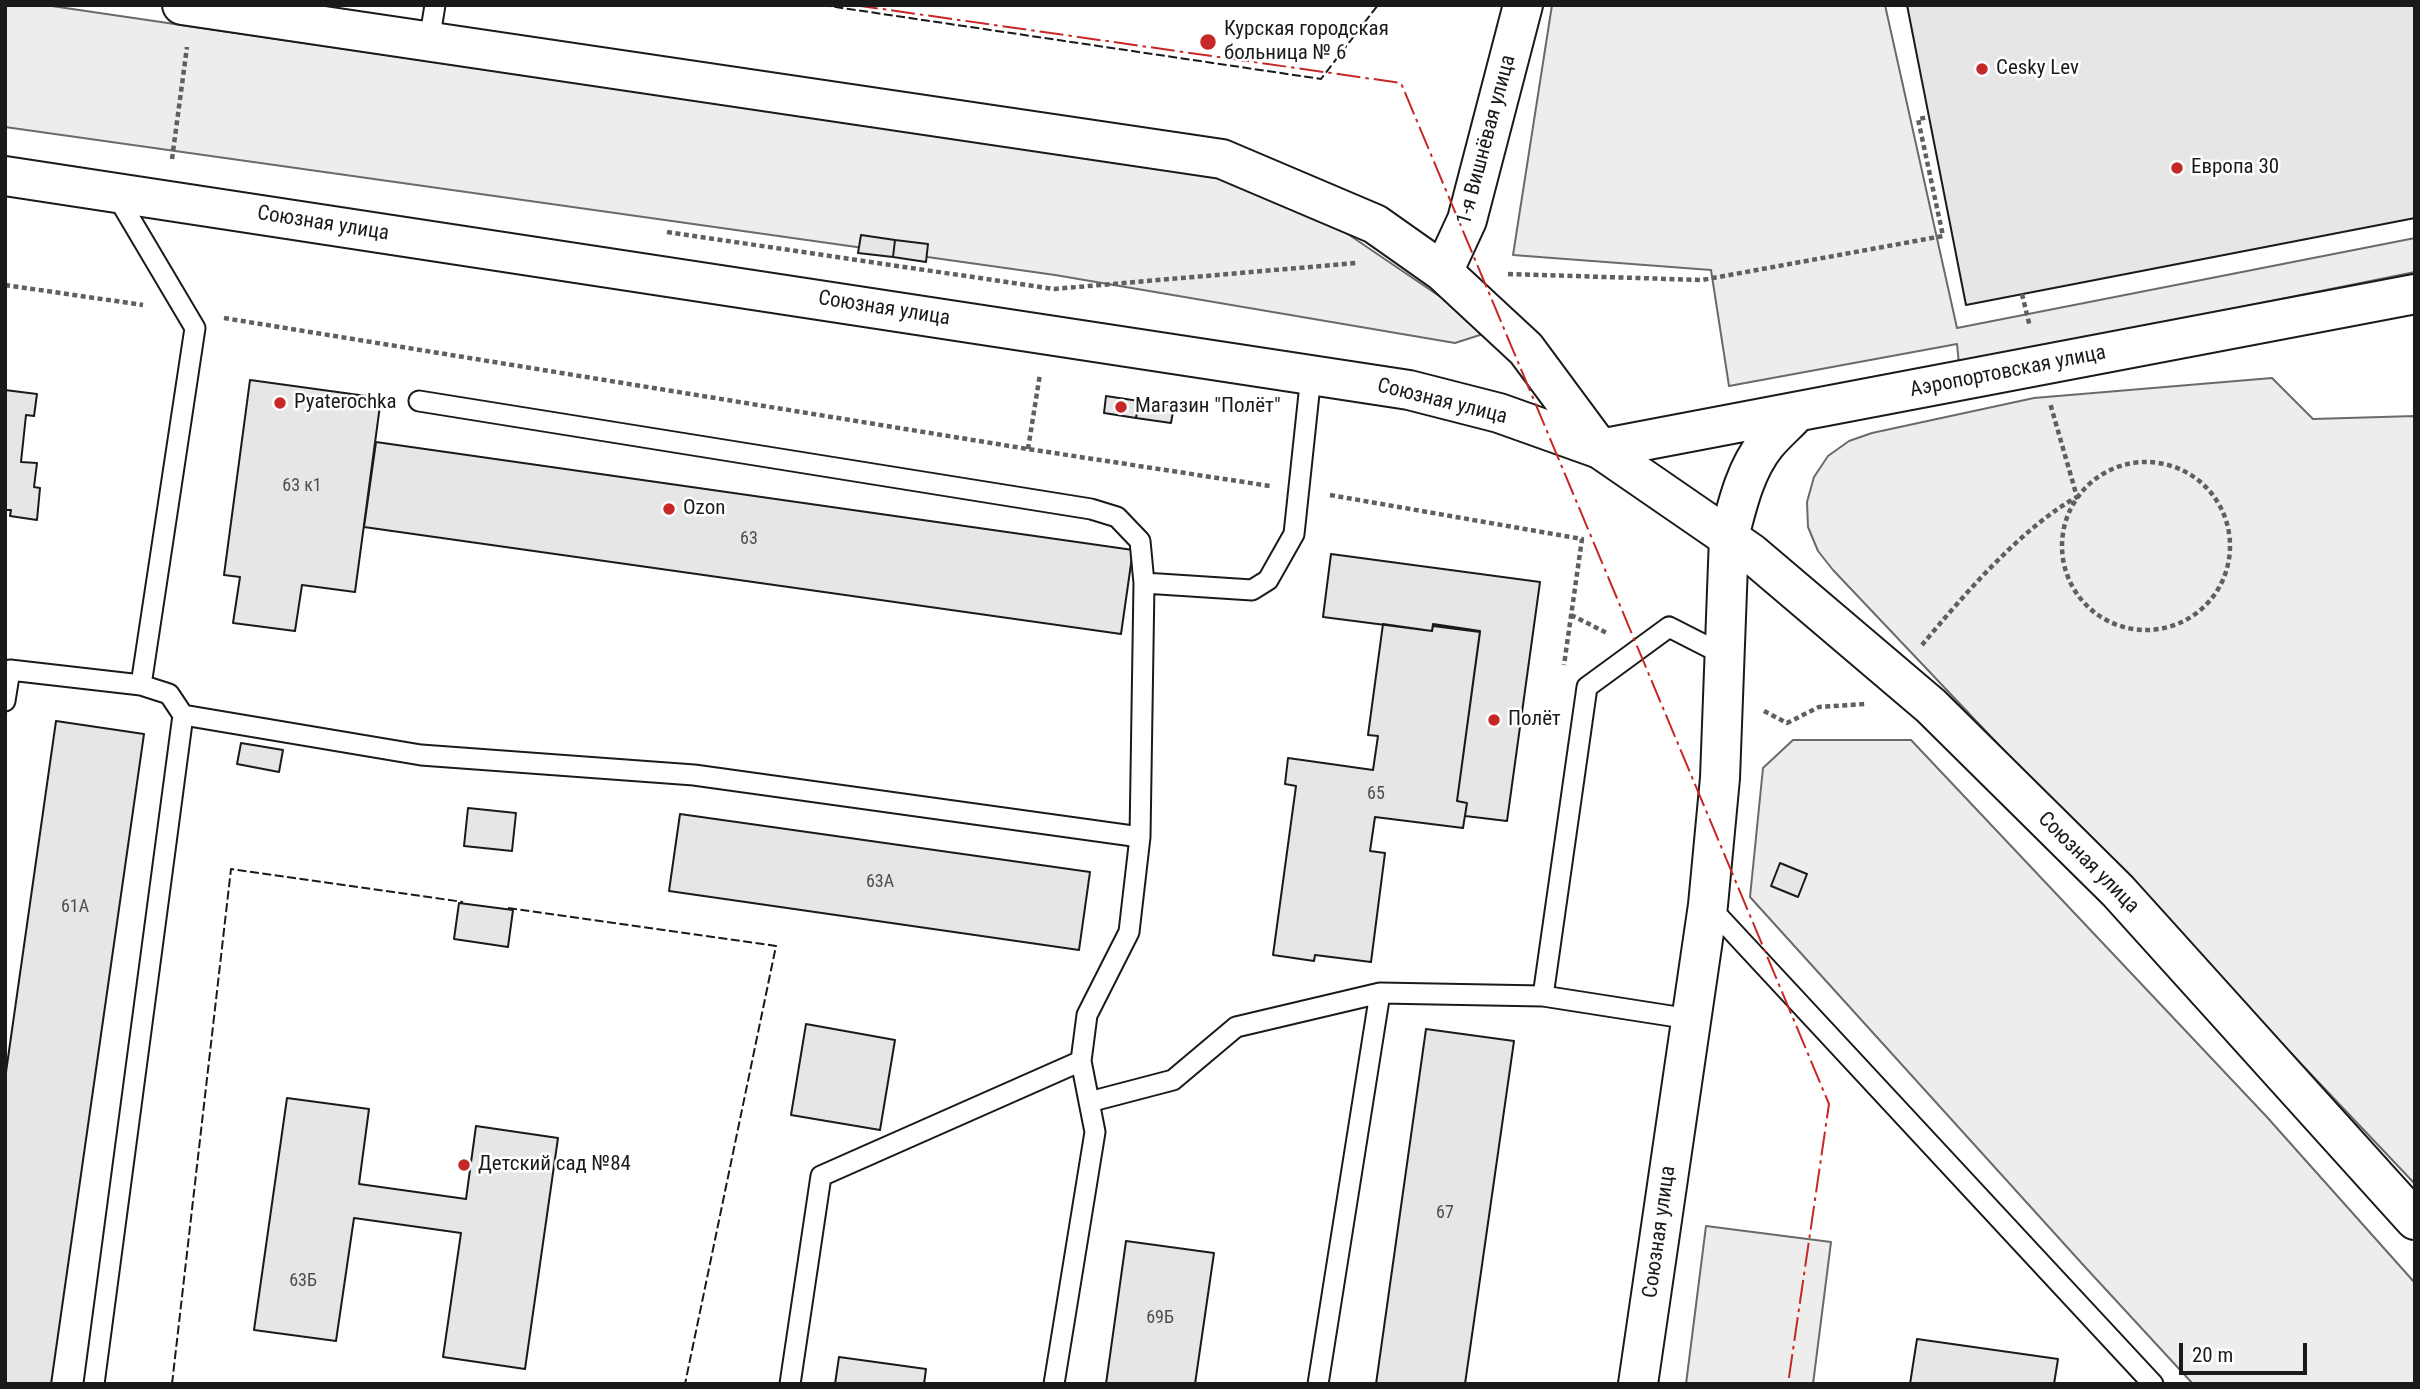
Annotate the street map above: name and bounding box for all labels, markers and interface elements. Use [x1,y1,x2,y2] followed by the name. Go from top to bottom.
[1224,17,1389,67] place label: Курская городская больница № 6
[1198,32,1218,52] marker: Курская городская больница № 6
[1452,53,1522,227] street label: 1-я Вишнёвая улица
[1996,56,2079,82] place label: Cesky Lev
[1974,61,1990,77] marker: Cesky Lev
[2191,155,2279,181] place label: Европа 30
[2169,160,2185,176] marker: Европа 30
[255,201,391,247] street label: Союзная улица
[816,286,952,332] street label: Союзная улица
[1908,341,2108,403] street label: Аэропортовская улица
[1374,374,1510,430] street label: Союзная улица
[294,390,397,416] place label: Pyaterochka
[1135,394,1281,420] place label: Магазин "Полёт"
[272,395,288,411] marker: Pyaterochka
[1113,399,1129,415] marker: Магазин "Полёт"
[282,475,322,497] house number: 63 к1
[683,496,725,522] place label: Ozon
[661,501,677,517] marker: Ozon
[740,528,758,550] house number: 63
[1508,707,1561,733] place label: Полёт
[1486,712,1502,728] marker: Полёт
[1367,783,1385,805] house number: 65
[2032,807,2144,919] street label: Союзная улица
[866,871,894,893] house number: 63А
[61,896,89,918] house number: 61А
[478,1152,631,1178] place label: Детский сад №84
[456,1157,472,1173] marker: Детский сад №84
[1638,1164,1682,1300] street label: Союзная улица
[1436,1202,1454,1224] house number: 67
[289,1270,317,1292] house number: 63Б
[1146,1307,1174,1329] house number: 69Б
[2182,1330,2310,1374] scale bar
[2192,1343,2233,1367] text: 20 m

